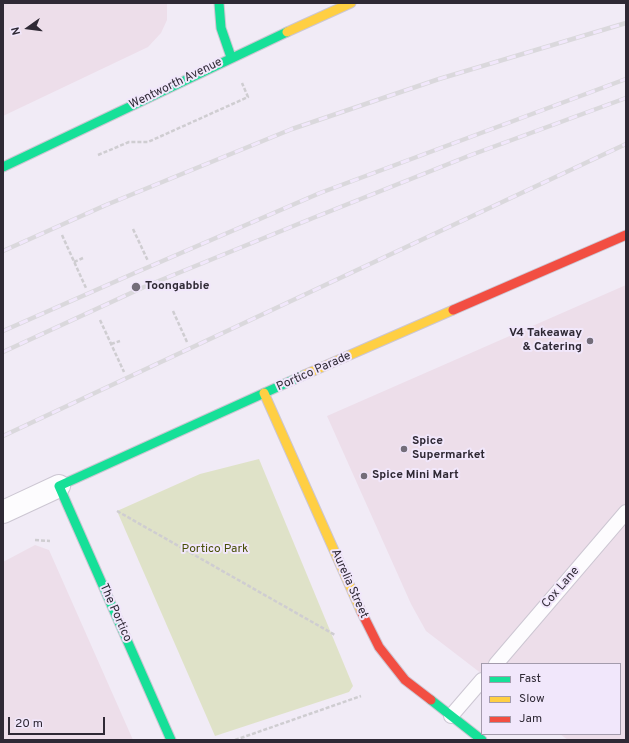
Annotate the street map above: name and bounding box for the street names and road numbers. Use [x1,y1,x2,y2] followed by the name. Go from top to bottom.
[127,55,225,113] street label: Wentworth Avenue
[275,349,353,395] street label: Portico Parade
[327,547,371,621] street label: Aurelia Street
[539,564,583,612] street label: Cox Lane
[96,582,134,644] street label: The Portico

